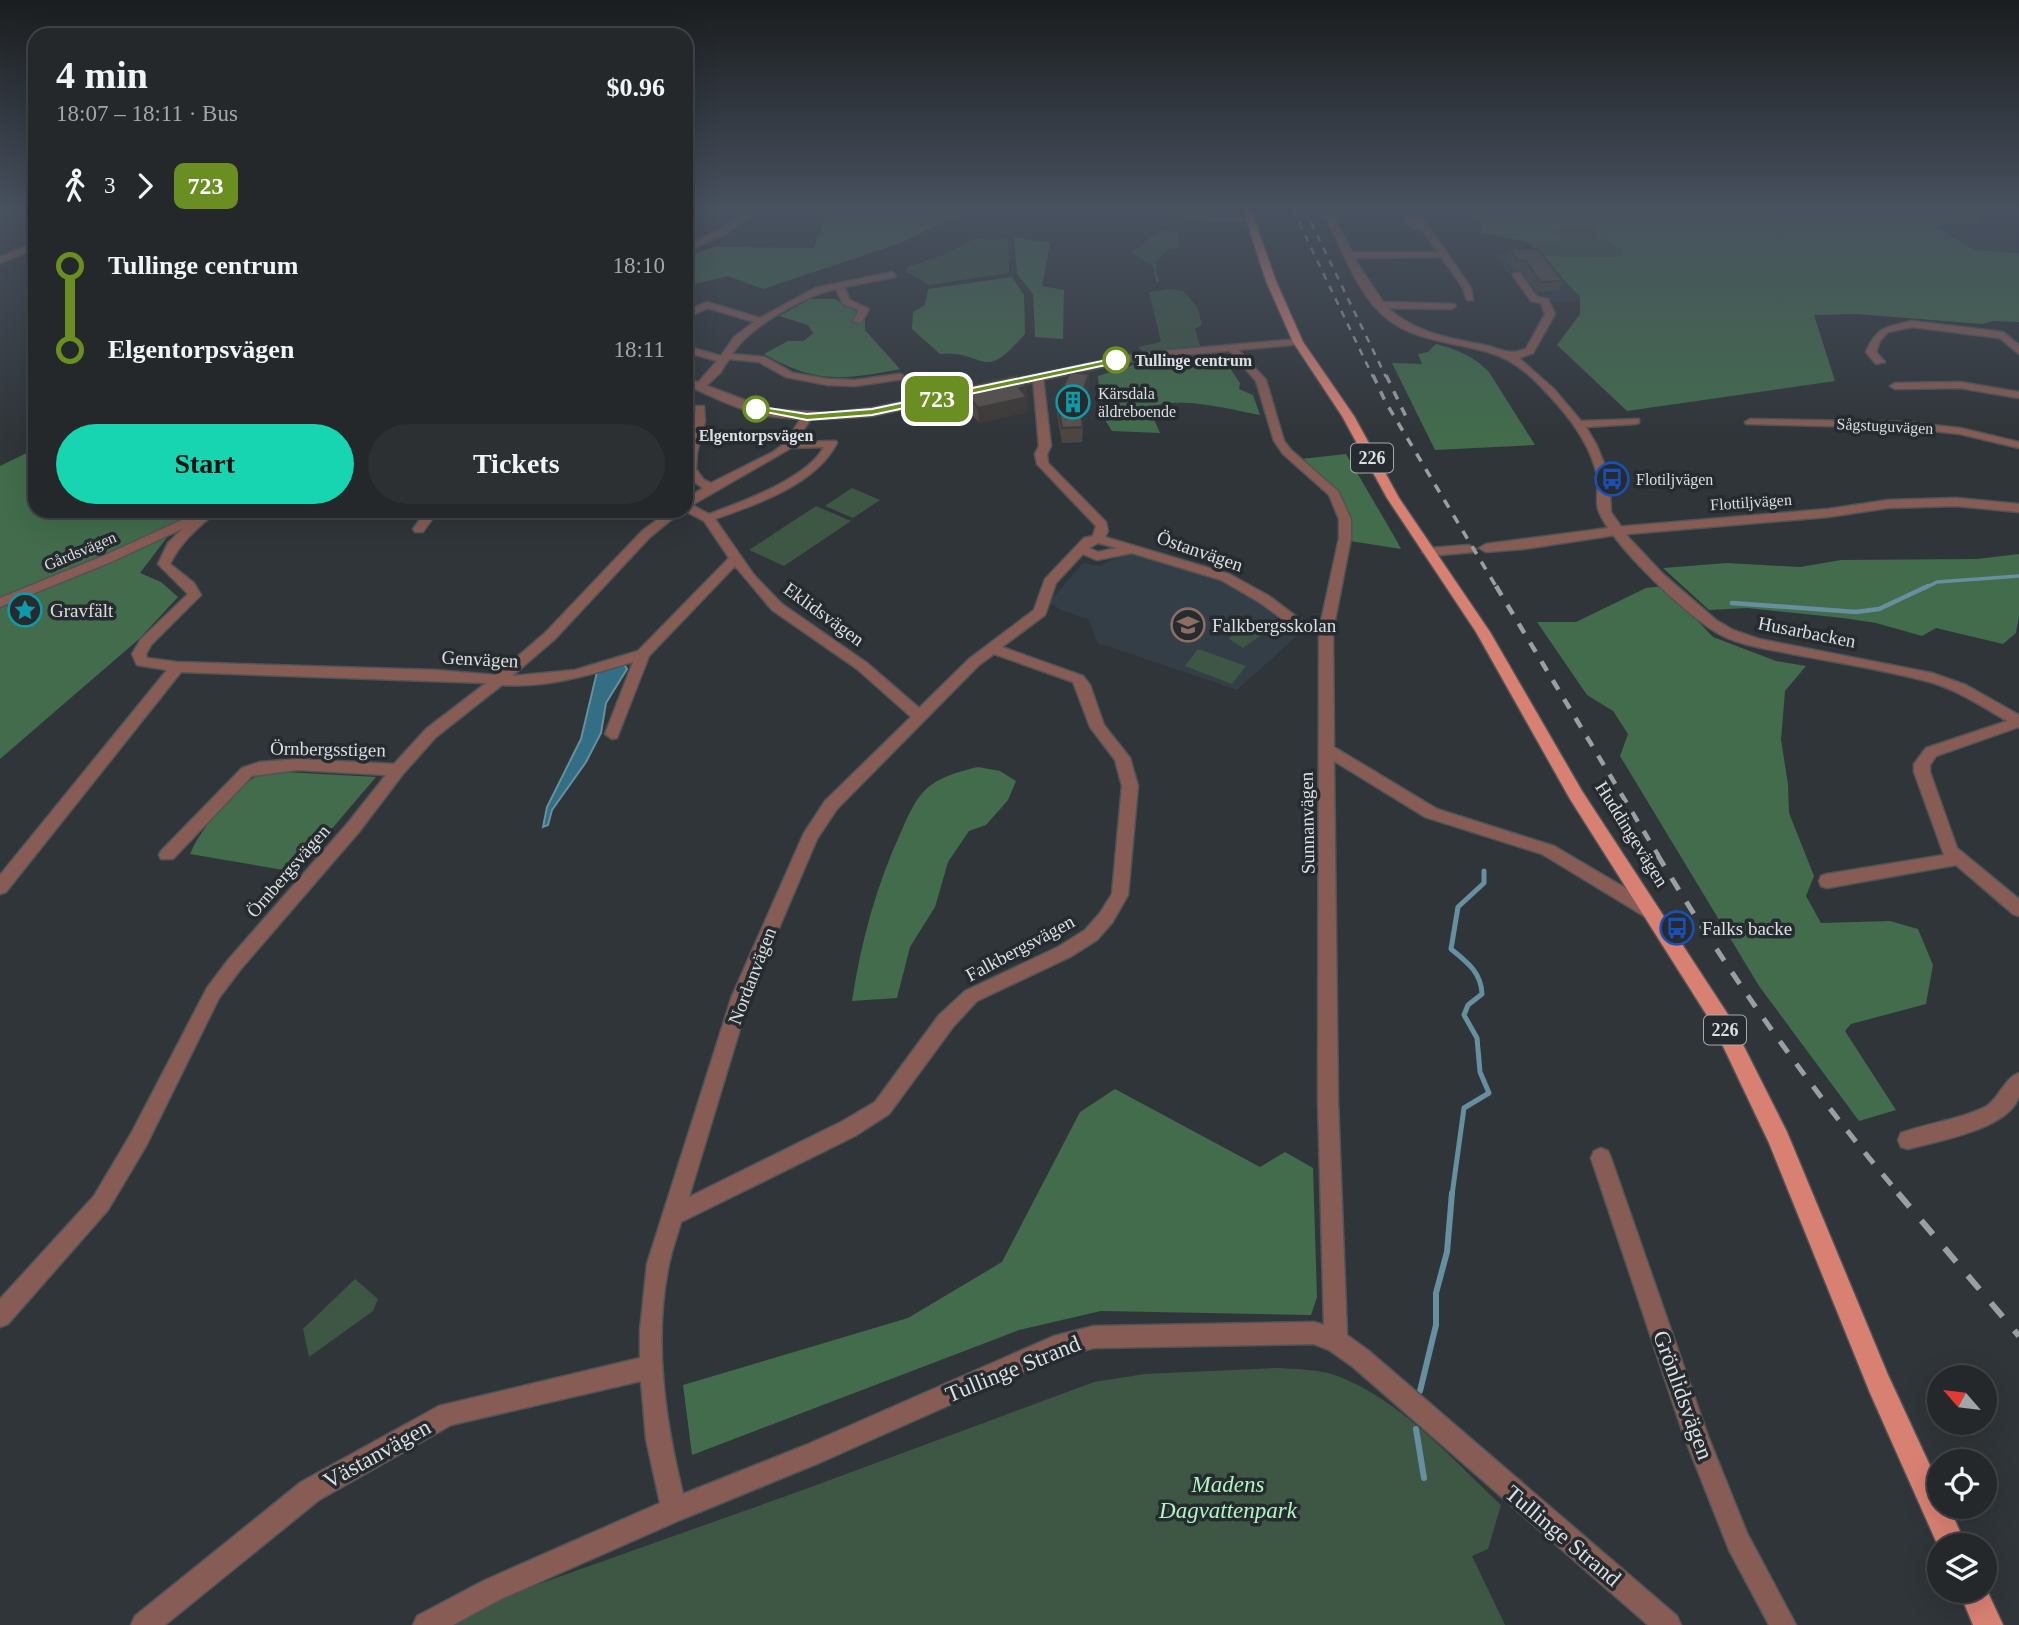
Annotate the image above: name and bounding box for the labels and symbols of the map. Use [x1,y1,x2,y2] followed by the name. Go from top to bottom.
[1103,347,1129,373] marker: Tullinge centrum
[1135,352,1253,370] place label: Tullinge centrum
[897,376,977,422] line badge: 723
[1054,383,1092,421] building icon: Kärsdala äldreboende
[1098,385,1176,420] place label: Kärsdala äldreboende
[743,396,769,422] marker: Elgentorpsvägen
[1836,415,1934,438] street label: Sågstuguvägen
[699,427,813,445] place label: Elgentorpsvägen
[1351,444,1393,472] road number: 226
[1593,460,1631,498] bus stop icon: Flotiljvägen
[1636,471,1713,489] place label: Flotiljvägen
[1710,491,1792,514] street label: Flottiljvägen
[1154,526,1246,576] street label: Östanvägen
[42,528,119,575] street label: Gårdsvägen
[780,578,869,650] street label: Eklidsvägen
[6,591,44,629] place icon: Gravfält
[50,600,114,621] place label: Gravfält
[1169,606,1207,644] school or university icon: Falkbergsskolan
[1756,612,1858,652] street label: Husarbacken
[1212,615,1337,636] place label: Falkbergsskolan
[441,646,520,672] street label: Genvägen
[270,737,387,761] street label: Örnbergsstigen
[1296,771,1318,874] street label: Sunnanvägen
[1591,777,1673,891] street label: Huddingevägen
[242,820,334,922] street label: Örnbergsvägen
[1658,909,1696,947] bus stop icon: Falks backe
[962,910,1078,985] street label: Falkbergsvägen
[1702,918,1792,939] place label: Falks backe
[724,924,780,1028] street label: Nordanvägen
[1704,1015,1746,1044] road number: 226
[1648,1327,1718,1463] street label: Grönlidsvägen
[942,1330,1084,1407] street label: Tullinge Strand
[1927,1365,1997,1435] north arrow
[319,1414,435,1494] street label: Västanvägen
[1158,1472,1298,1523] park label: Madens Dagvattenpark
[1500,1480,1626,1592] street label: Tullinge Strand

